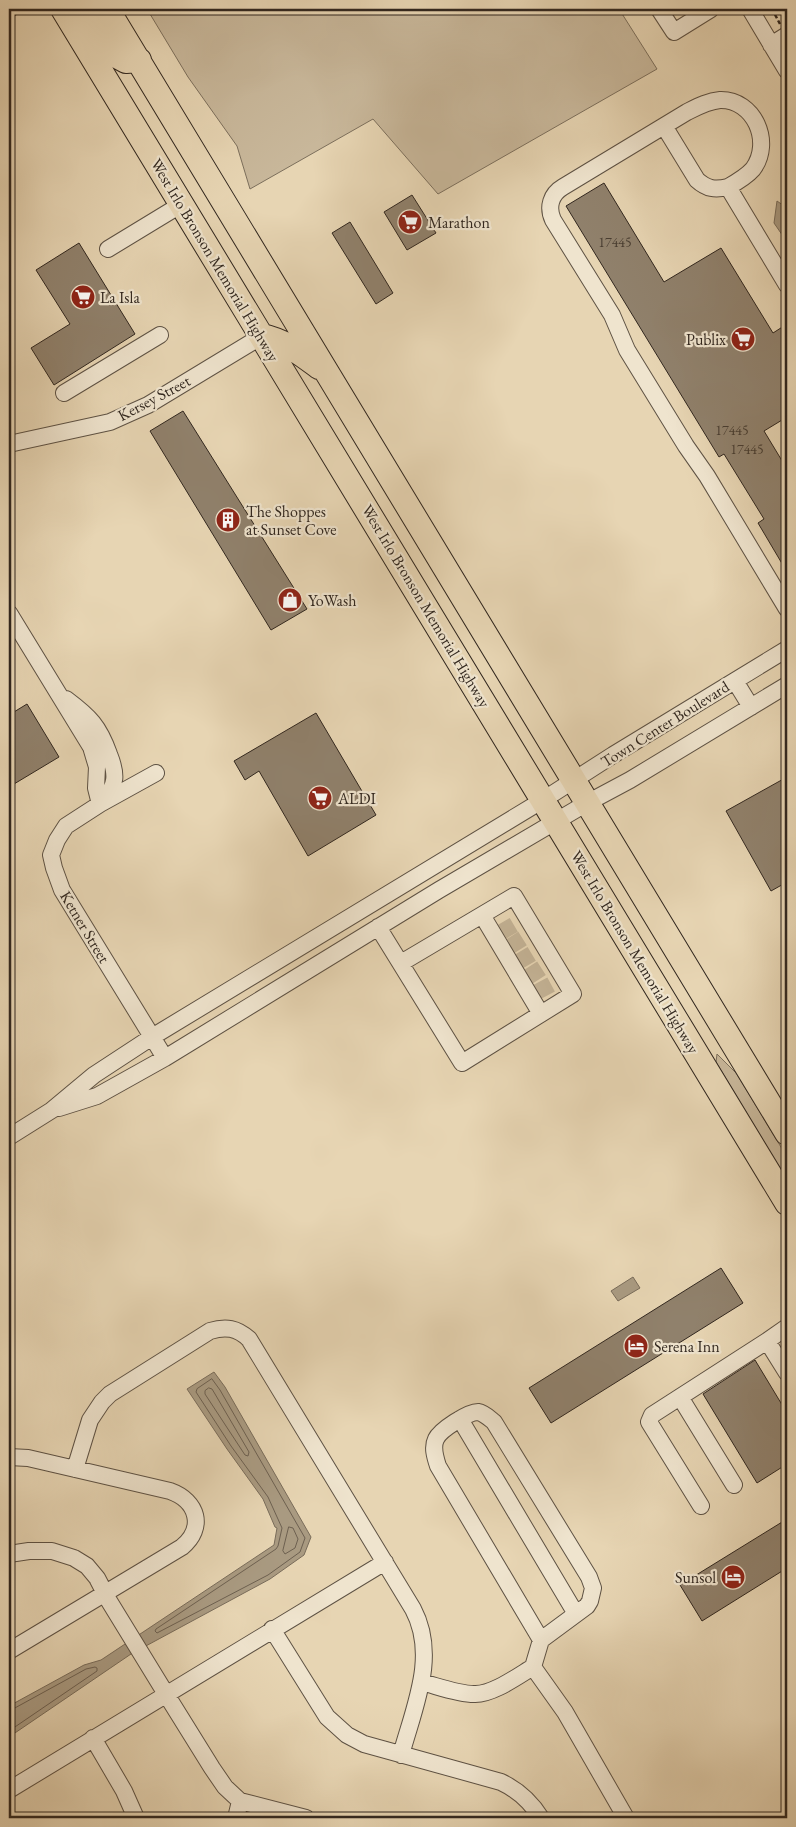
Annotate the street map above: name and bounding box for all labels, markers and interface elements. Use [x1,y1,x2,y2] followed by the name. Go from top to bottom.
[146,155,285,366] street label: West Irlo Bronson Memorial Highway
[397,209,423,235] supermarket icon: Marathon
[428,212,490,233] place label: Marathon
[598,233,632,251] house number: 17445
[70,284,96,310] supermarket icon: La Isla
[100,287,140,308] place label: La Isla
[730,326,756,352] supermarket icon: Publix
[686,329,726,350] place label: Publix
[114,370,194,426] street label: Kersey Street
[715,421,749,439] house number: 17445
[730,440,764,458] house number: 17445
[246,501,336,540] place label: The Shoppes at Sunset Cove
[357,501,496,712] street label: West Irlo Bronson Memorial Highway
[215,507,241,533] building icon: The Shoppes at Sunset Cove
[277,587,303,613] shop icon: YoWash
[308,590,356,611] place label: YoWash
[597,676,734,772] street label: Town Center Boulevard
[307,785,333,811] supermarket icon: ALDI
[337,788,376,809] place label: ALDI
[566,847,705,1058] street label: West Irlo Bronson Memorial Highway
[55,887,115,967] street label: Ketner Street
[623,1333,649,1359] hotel icon: Serena Inn
[654,1336,720,1357] place label: Serena Inn
[720,1564,746,1590] hotel icon: Sunsol
[675,1567,716,1588] place label: Sunsol

